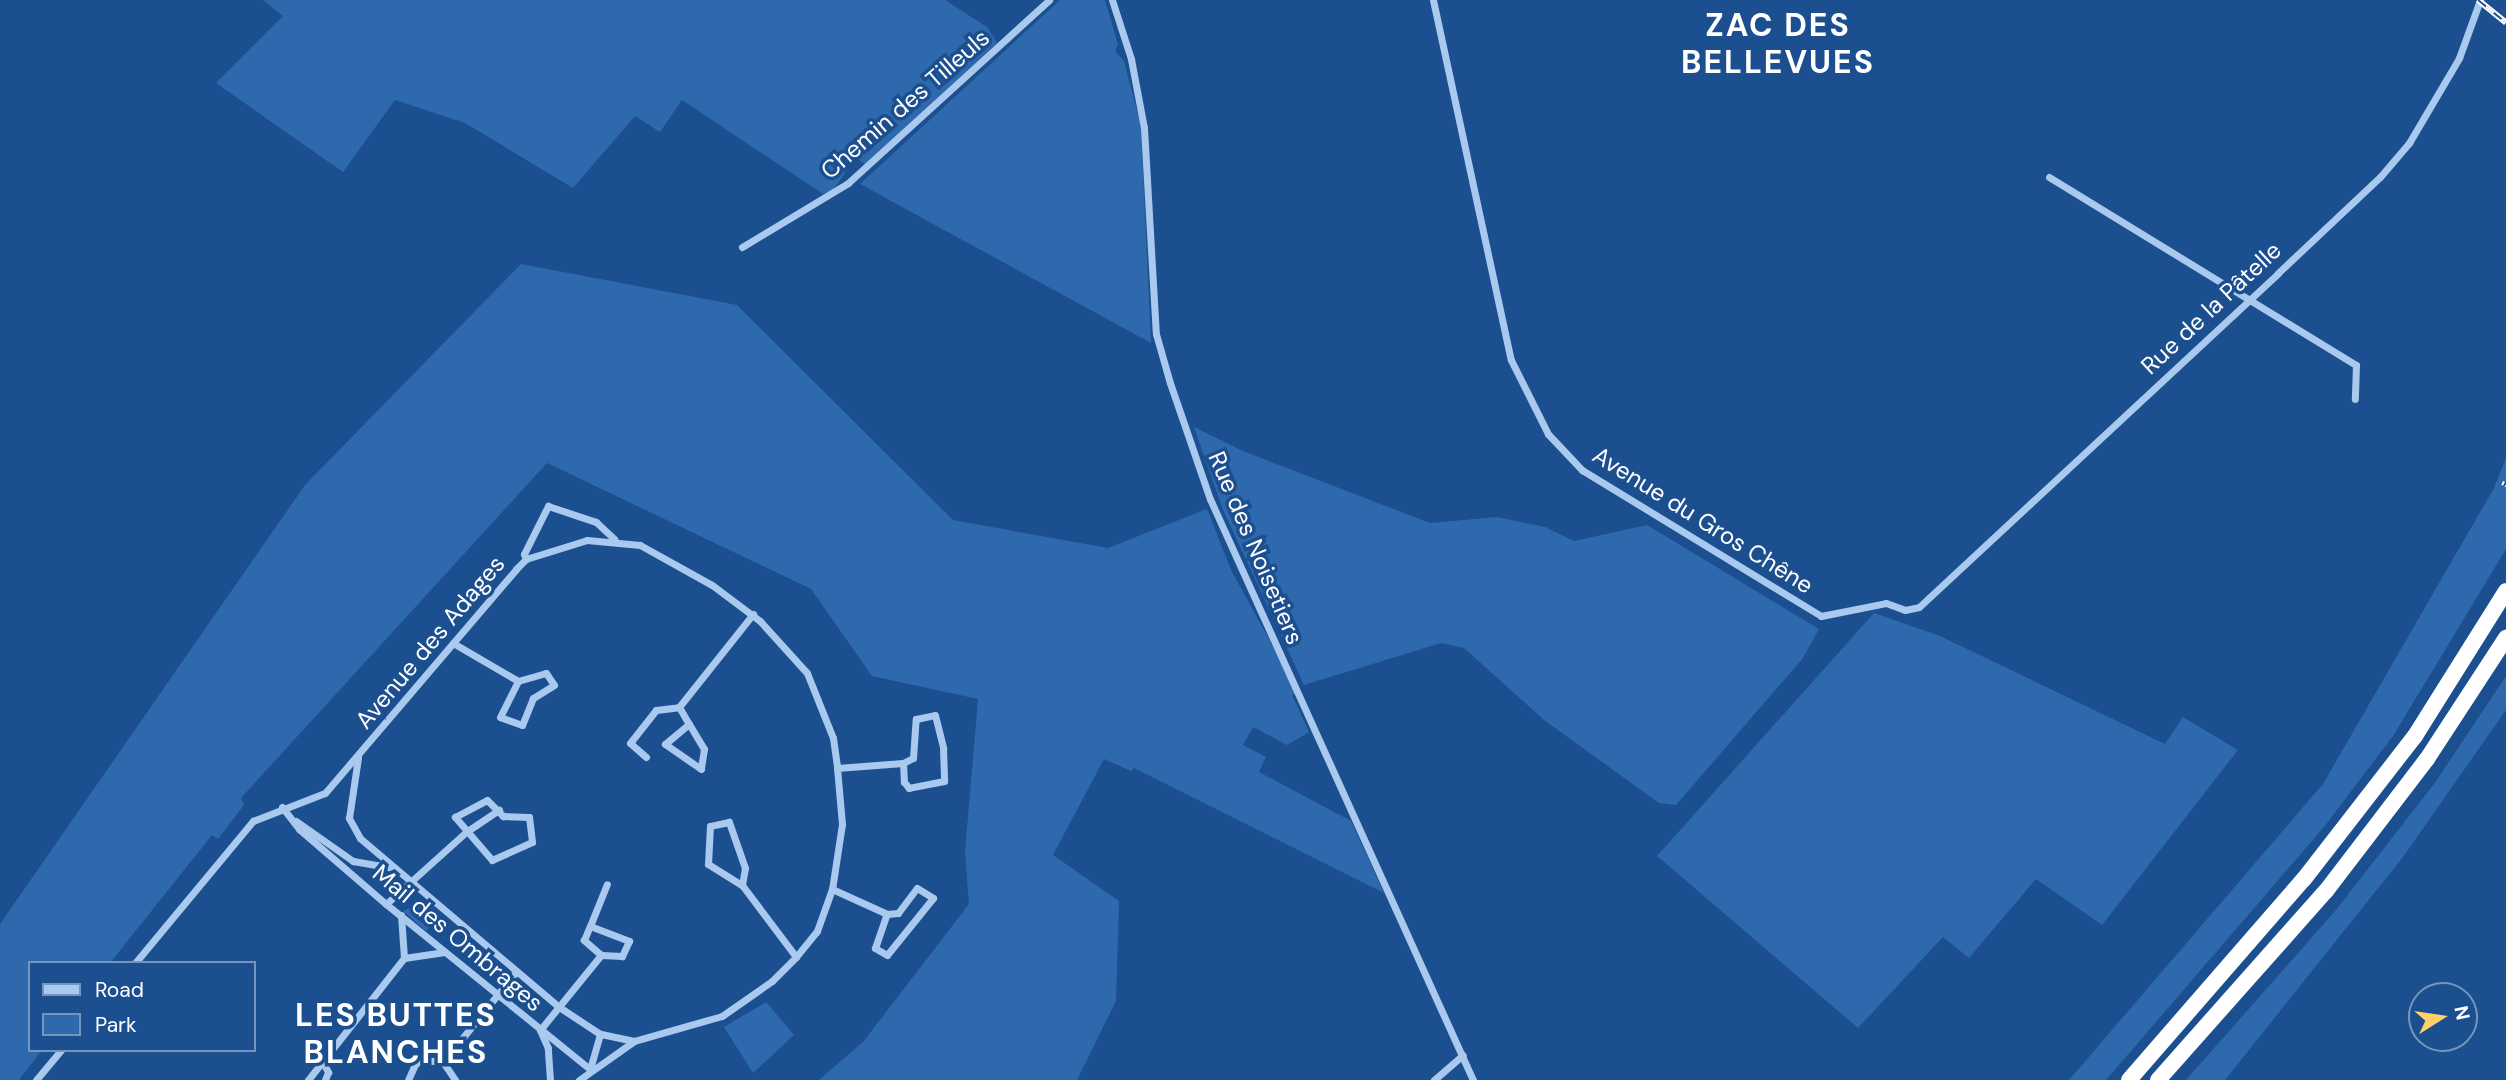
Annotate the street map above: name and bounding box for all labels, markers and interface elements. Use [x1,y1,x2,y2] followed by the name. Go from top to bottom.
[1682,7,1874,82] district label: ZAC DES BELLEVUES
[815,23,995,185] street label: Chemin des Tilleuls
[2135,236,2287,380] street label: Rue de la Pâtelle
[1587,440,1819,600] street label: Avenue du Gros Chêne
[1202,447,1310,649] street label: Rue des Noisetiers
[349,550,511,734] street label: Avenue des Adages
[367,858,549,1018] street label: Mail des Ombrages
[28,961,256,1052] legend
[95,976,144,1004] text: Road
[2408,982,2478,1052] north arrow
[296,997,496,1072] district label: LES BUTTES BLANCHES
[2448,1004,2476,1022] text: N
[95,1011,136,1039] text: Park

